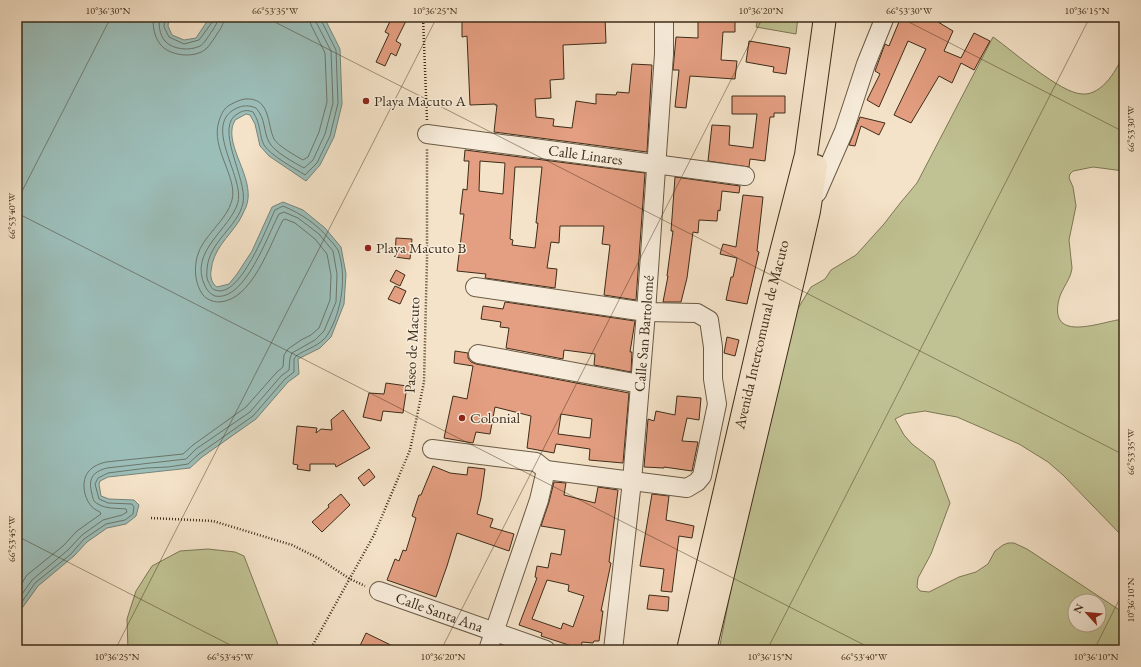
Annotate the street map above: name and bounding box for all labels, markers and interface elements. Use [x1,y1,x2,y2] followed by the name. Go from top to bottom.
[86,4,131,17] text: 10°36'30"N
[252,4,299,17] text: 66°53'35"W
[413,4,458,17] text: 10°36'25"N
[739,4,784,17] text: 10°36'20"N
[886,4,933,17] text: 66°53'30"W
[1065,4,1110,17] text: 10°36'15"N
[374,91,466,110] place label: Playa Macuto A
[361,96,371,106] marker: Playa Macuto A
[1124,105,1137,152] text: 66°53'30"W
[547,140,624,169] street label: Calle Linares
[5,192,18,239] text: 66°53'40"W
[376,238,466,257] place label: Playa Macuto B
[729,238,793,432] street label: Avenida Intercomunal de Macuto
[363,243,373,253] marker: Playa Macuto B
[629,274,658,393] street label: Calle San Bartolomé
[399,296,424,394] street label: Paseo de Macuto
[470,408,520,427] place label: Colonial
[457,413,467,423] marker: Colonial
[1124,428,1137,475] text: 66°53'35"W
[5,515,18,562] text: 66°53'45"W
[1124,577,1137,622] text: 10°36'10"N
[393,588,486,636] street label: Calle Santa Ana
[1067,593,1107,633] north arrow
[1070,601,1086,616] text: N
[95,650,140,663] text: 10°36'25"N
[207,650,254,663] text: 66°53'45"W
[421,650,466,663] text: 10°36'20"N
[748,650,793,663] text: 10°36'15"N
[841,650,888,663] text: 66°53'40"W
[1074,650,1119,663] text: 10°36'10"N

